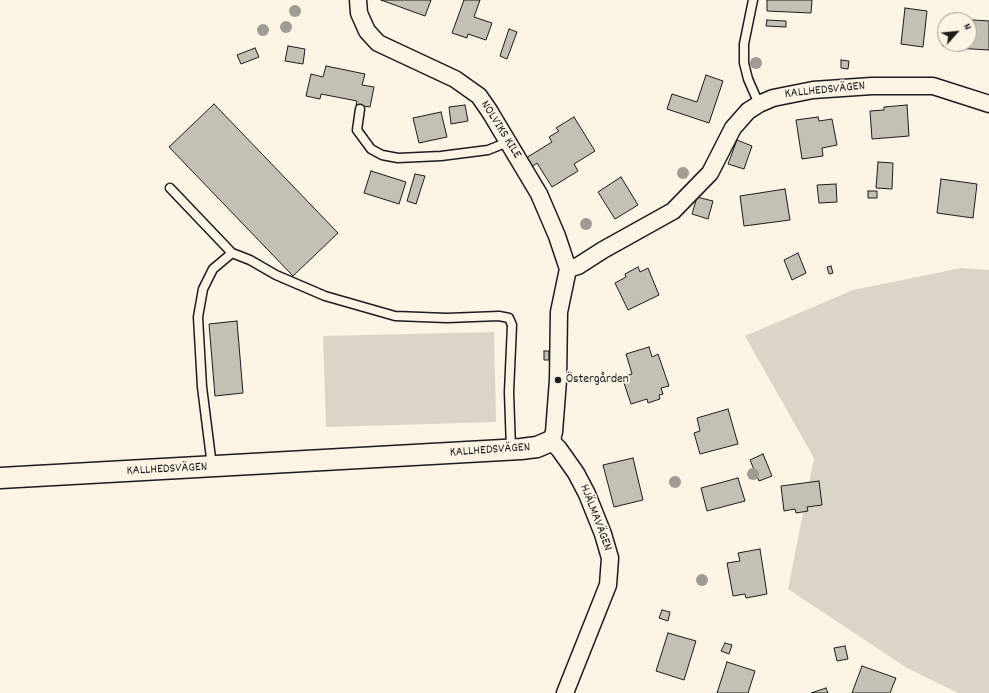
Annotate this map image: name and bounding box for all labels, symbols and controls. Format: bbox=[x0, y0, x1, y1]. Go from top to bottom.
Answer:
north arrow bbox=[937, 12, 977, 52]
text: N bbox=[958, 21, 975, 33]
street label: KALLHEDSVÄGEN bbox=[784, 79, 866, 103]
street label: NOLVIKS KILE bbox=[476, 98, 524, 162]
place label: Östergården bbox=[566, 372, 629, 388]
marker: Östergården bbox=[553, 375, 563, 385]
street label: KALLHEDSVÄGEN bbox=[449, 440, 531, 462]
street label: KALLHEDSVÄGEN bbox=[126, 460, 208, 480]
street label: HJÄLMAVÄGEN bbox=[575, 483, 615, 553]

